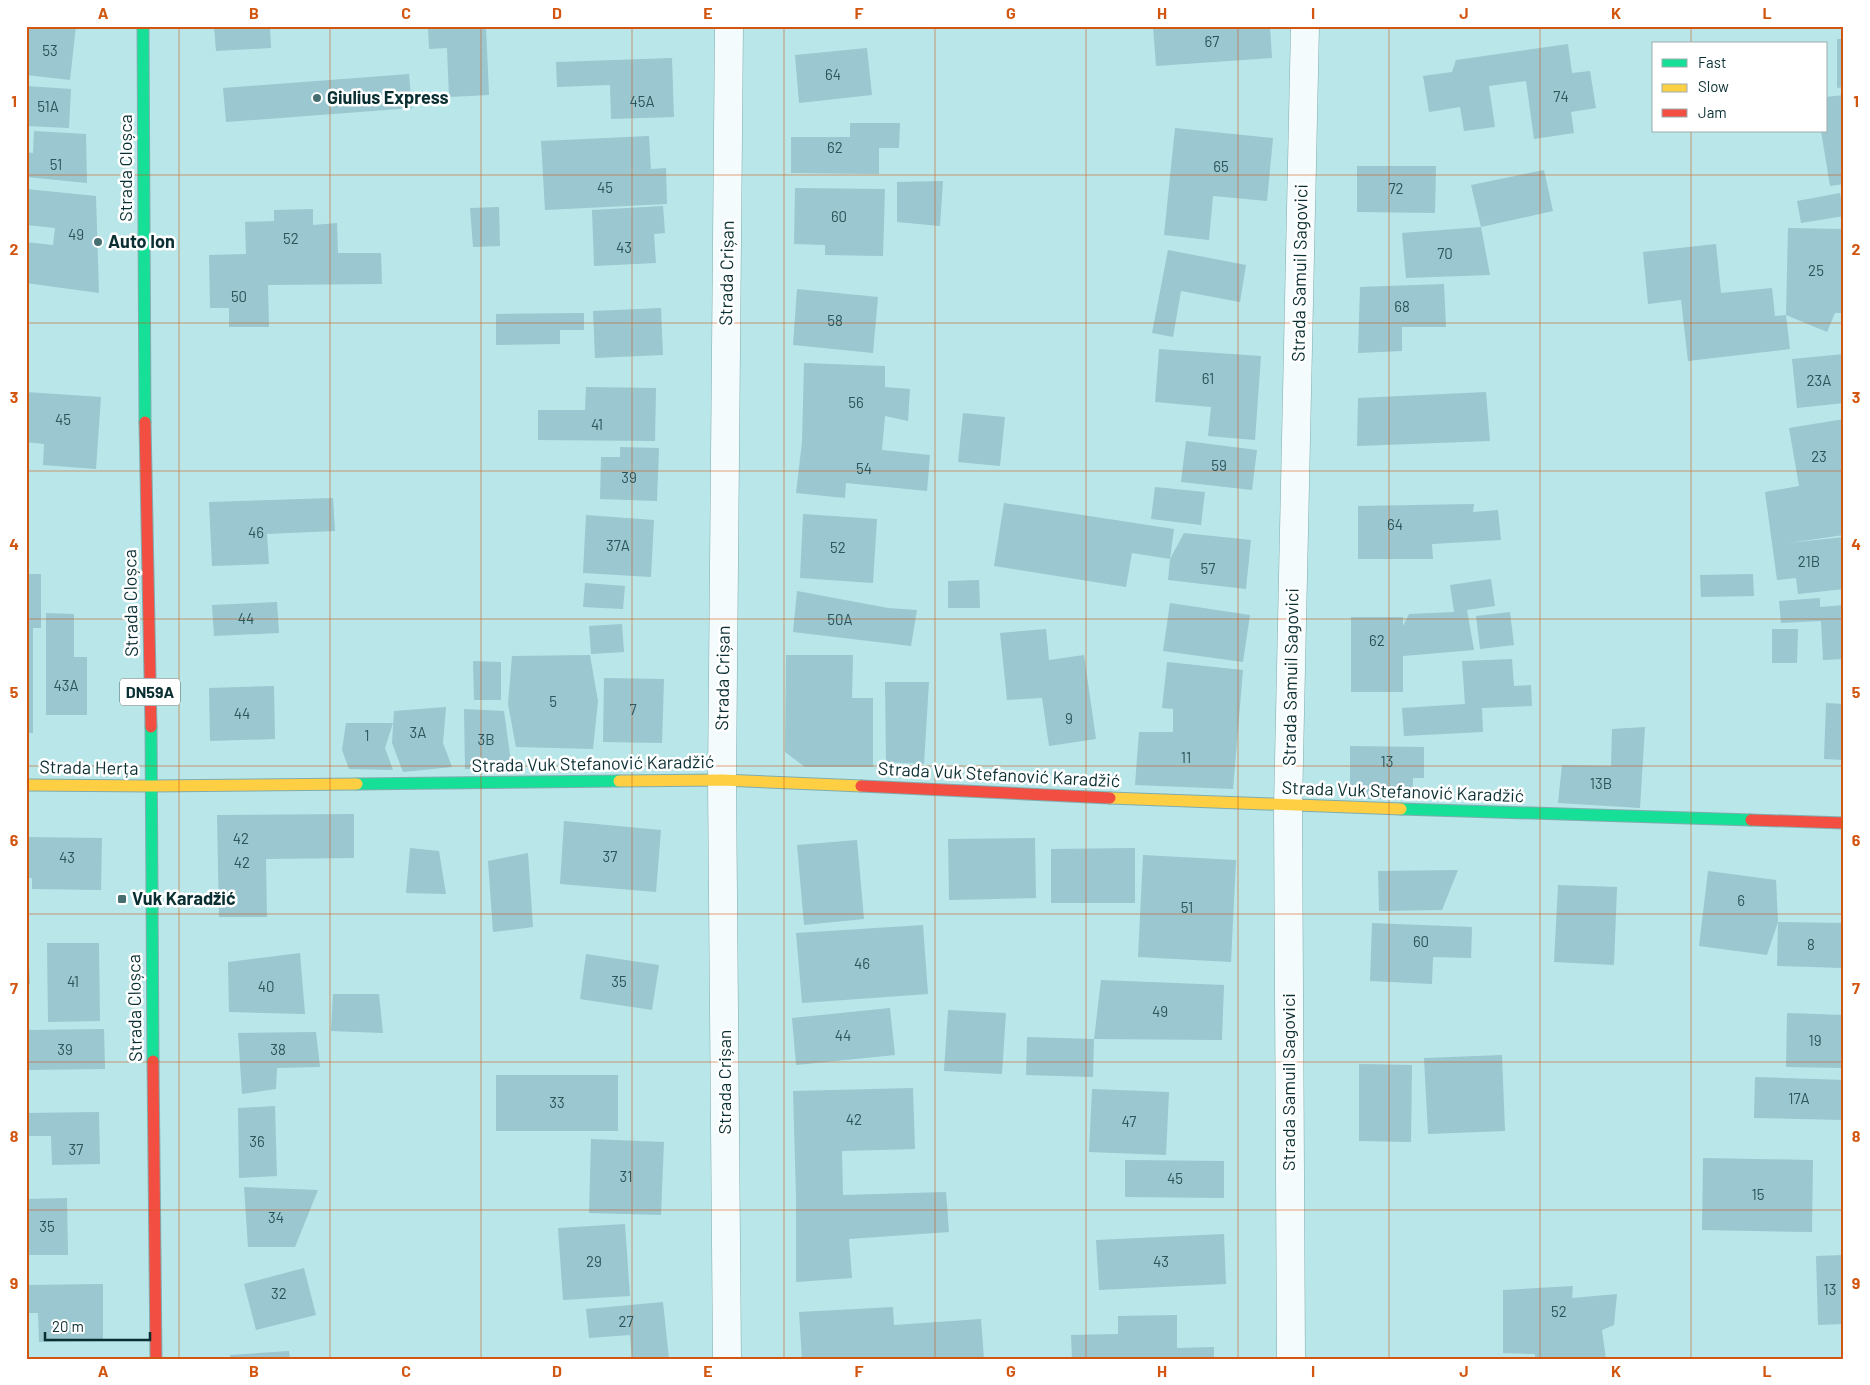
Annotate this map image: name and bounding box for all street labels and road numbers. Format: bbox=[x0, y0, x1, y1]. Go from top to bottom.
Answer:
street label: Strada Cloșca bbox=[114, 114, 136, 222]
street label: Strada Samuil Sagovici bbox=[1286, 184, 1312, 362]
street label: Strada Crișan bbox=[714, 220, 738, 326]
street label: Strada Cloșca bbox=[118, 549, 142, 657]
street label: Strada Samuil Sagovici bbox=[1277, 588, 1303, 766]
street label: Strada Crișan bbox=[710, 625, 734, 731]
road number: DN59A bbox=[120, 679, 180, 706]
street label: Strada Vuk Stefanović Karadžić bbox=[472, 750, 714, 776]
street label: Strada Herța bbox=[39, 755, 139, 779]
street label: Strada Vuk Stefanović Karadžić bbox=[877, 757, 1121, 791]
street label: Strada Vuk Stefanović Karadžić bbox=[1281, 776, 1525, 806]
street label: Strada Cloșca bbox=[122, 954, 146, 1062]
street label: Strada Samuil Sagovici bbox=[1277, 993, 1299, 1171]
street label: Strada Crișan bbox=[713, 1029, 735, 1135]

